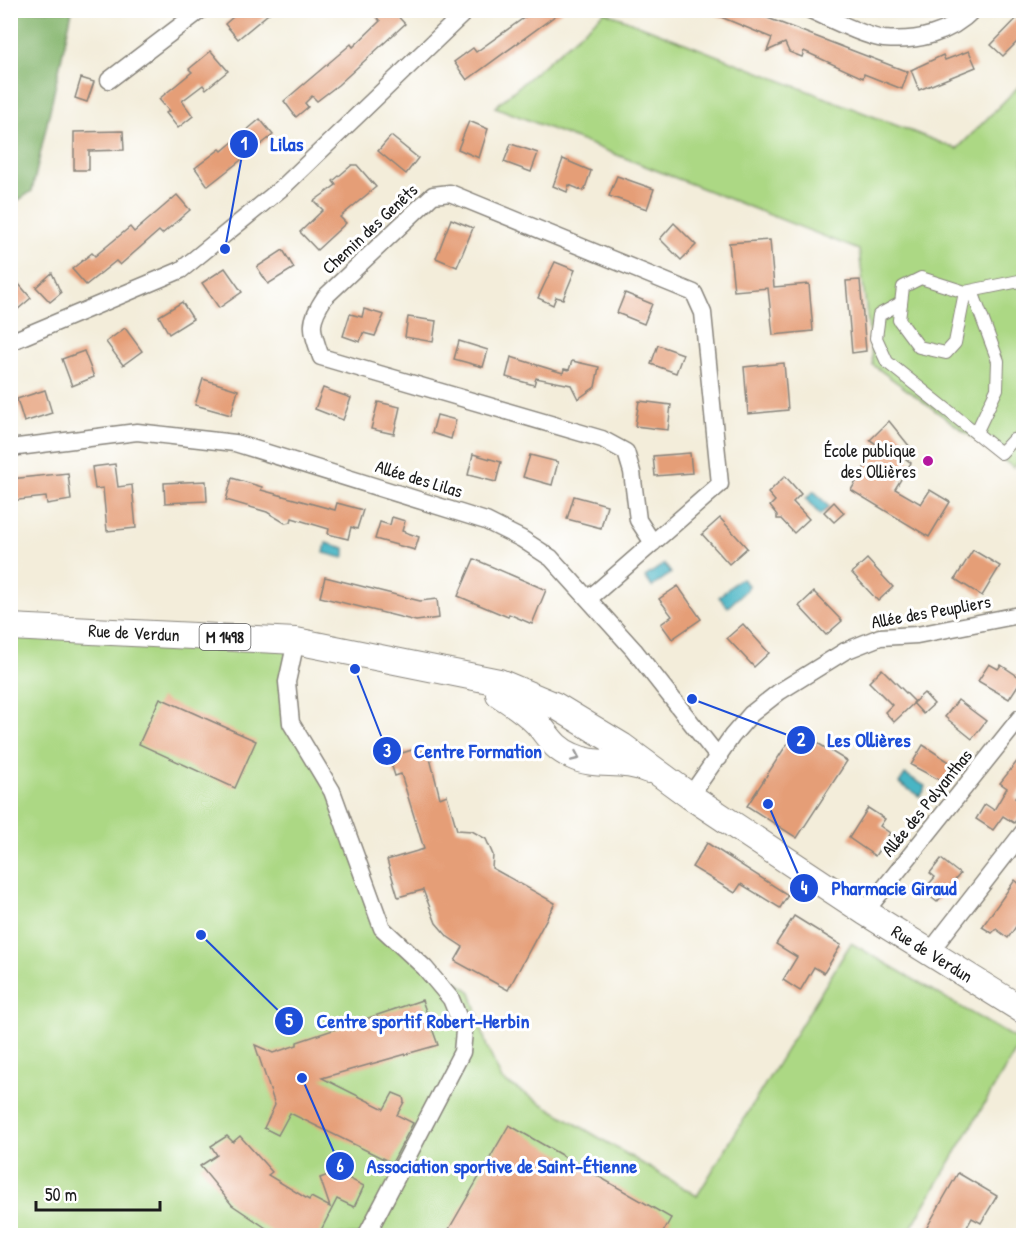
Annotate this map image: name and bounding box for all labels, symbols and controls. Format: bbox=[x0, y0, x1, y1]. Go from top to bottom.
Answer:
callout: Lilas bbox=[229, 125, 316, 163]
text: Lilas bbox=[271, 130, 304, 157]
text: 1 bbox=[241, 131, 248, 156]
street label: Chemin des Genêts bbox=[316, 178, 423, 280]
place label: École publique des Ollières bbox=[824, 438, 916, 484]
street label: Allée des Lilas bbox=[373, 453, 466, 504]
marker: École publique des Ollières bbox=[921, 454, 935, 468]
street label: Allée des Peupliers bbox=[869, 589, 993, 634]
street label: Rue de Verdun bbox=[88, 618, 180, 647]
road number: M 1498 bbox=[200, 624, 250, 650]
callout: Les Ollières bbox=[786, 721, 923, 759]
text: Les Ollières bbox=[827, 726, 911, 753]
text: 2 bbox=[797, 727, 806, 752]
callout: Centre Formation bbox=[372, 732, 554, 770]
text: Centre Formation bbox=[414, 737, 542, 764]
text: 3 bbox=[383, 738, 391, 763]
street label: Allée des Polyanthas bbox=[876, 744, 978, 862]
one-way arrow bbox=[569, 750, 580, 762]
callout: Pharmacie Giraud bbox=[789, 869, 968, 907]
text: Pharmacie Giraud bbox=[831, 874, 957, 901]
text: 4 bbox=[801, 875, 808, 900]
street label: Rue de Verdun bbox=[887, 919, 978, 988]
callout: Centre sportif Robert-Herbin bbox=[274, 1002, 541, 1040]
text: Centre sportif Robert-Herbin bbox=[316, 1007, 530, 1035]
text: 5 bbox=[285, 1008, 293, 1033]
callout: Association sportive de Saint-Étienne bbox=[325, 1147, 650, 1185]
text: Association sportive de Saint-Étienne bbox=[367, 1152, 637, 1180]
text: 6 bbox=[336, 1153, 344, 1178]
scale bar bbox=[36, 1174, 160, 1212]
text: 50 m bbox=[45, 1182, 77, 1207]

